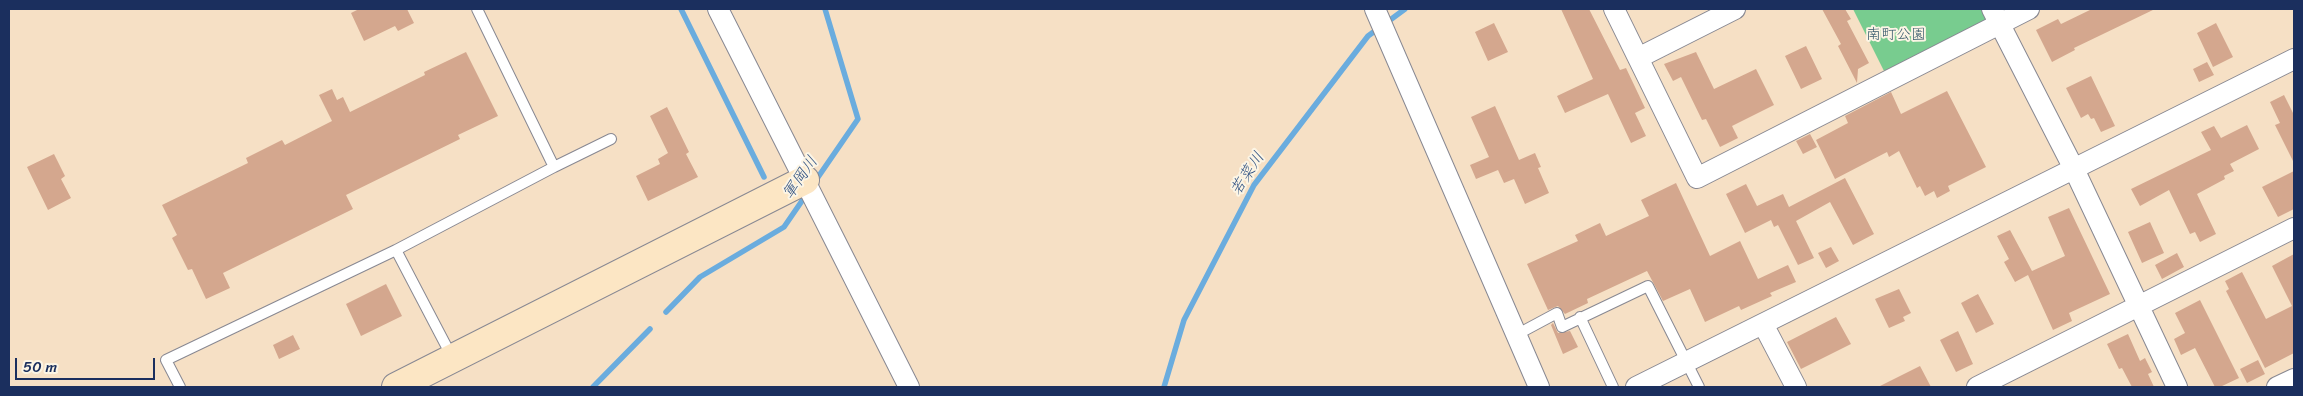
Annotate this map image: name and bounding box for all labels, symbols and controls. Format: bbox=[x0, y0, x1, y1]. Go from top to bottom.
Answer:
park label: 南町公園 bbox=[1866, 26, 1926, 44]
water label: 若菜川 bbox=[1227, 149, 1269, 199]
water label: 軍岡川 bbox=[779, 153, 823, 203]
scale bar bbox=[18, 348, 158, 380]
text: 50 m bbox=[23, 354, 57, 380]

